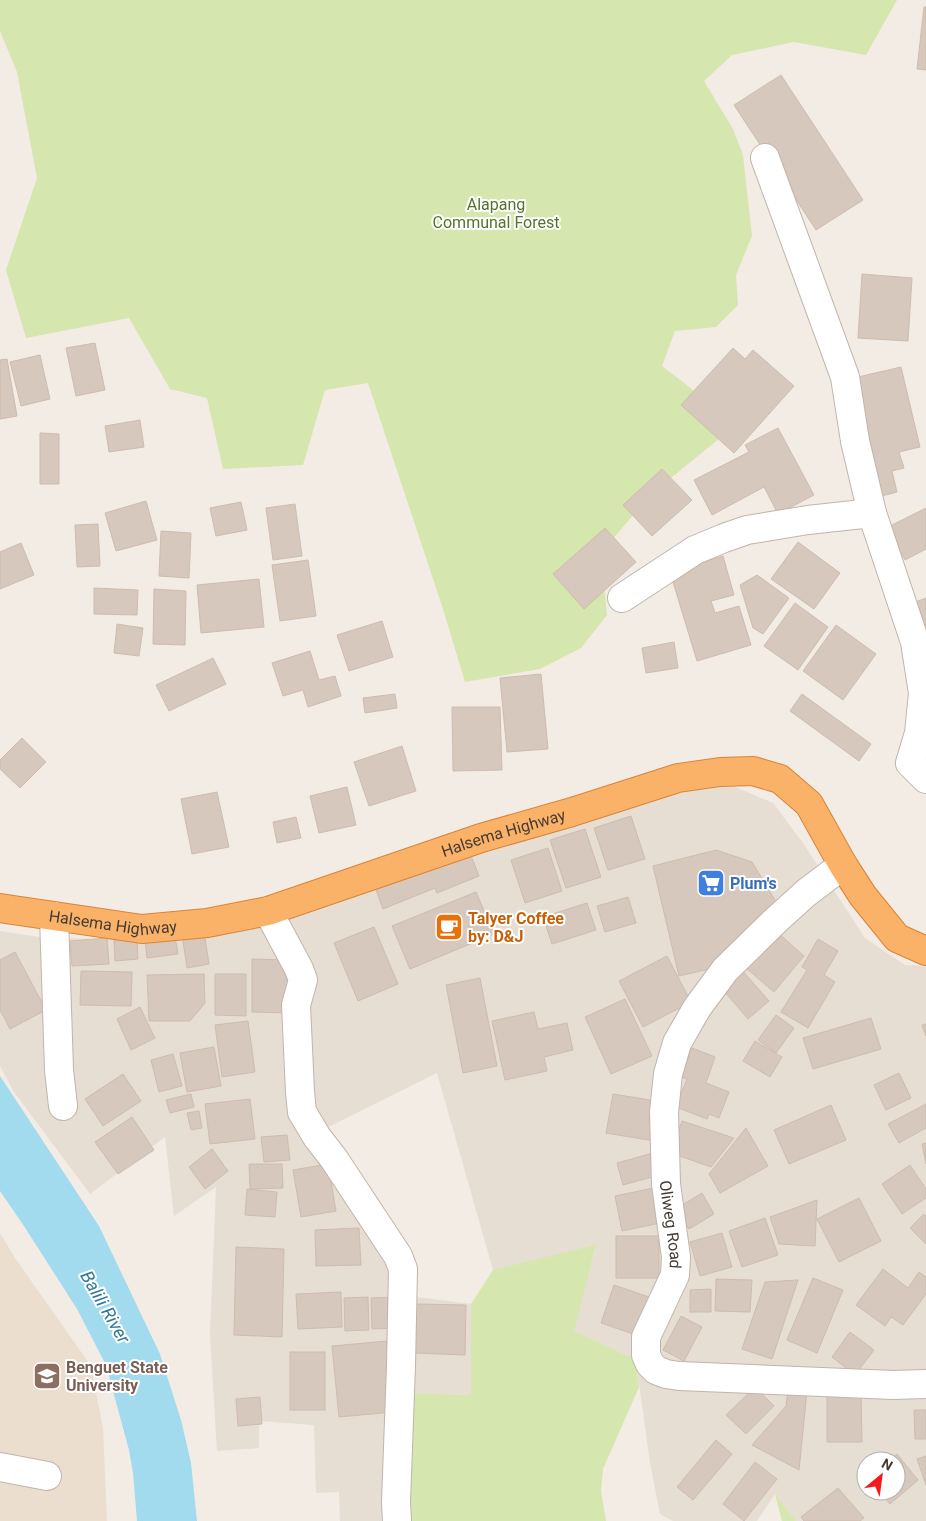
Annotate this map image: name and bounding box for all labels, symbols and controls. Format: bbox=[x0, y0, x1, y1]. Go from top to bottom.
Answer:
park label: Alapang Communal Forest bbox=[433, 195, 559, 232]
street label: Halsema Highway bbox=[439, 805, 568, 861]
supermarket icon: Plum's bbox=[696, 868, 726, 898]
place label: Plum's bbox=[730, 874, 777, 893]
street label: Halsema Highway bbox=[48, 906, 178, 939]
place label: Talyer Coffee by: D&J bbox=[468, 909, 564, 946]
cafe icon: Talyer Coffee by: D&J bbox=[434, 912, 464, 942]
street label: Oliweg Road bbox=[656, 1179, 685, 1269]
water label: Balili River bbox=[76, 1267, 135, 1348]
place label: Benguet State University bbox=[66, 1358, 168, 1395]
school or university icon: Benguet State University bbox=[32, 1361, 62, 1391]
north arrow bbox=[856, 1451, 906, 1501]
text: N bbox=[879, 1455, 896, 1474]

